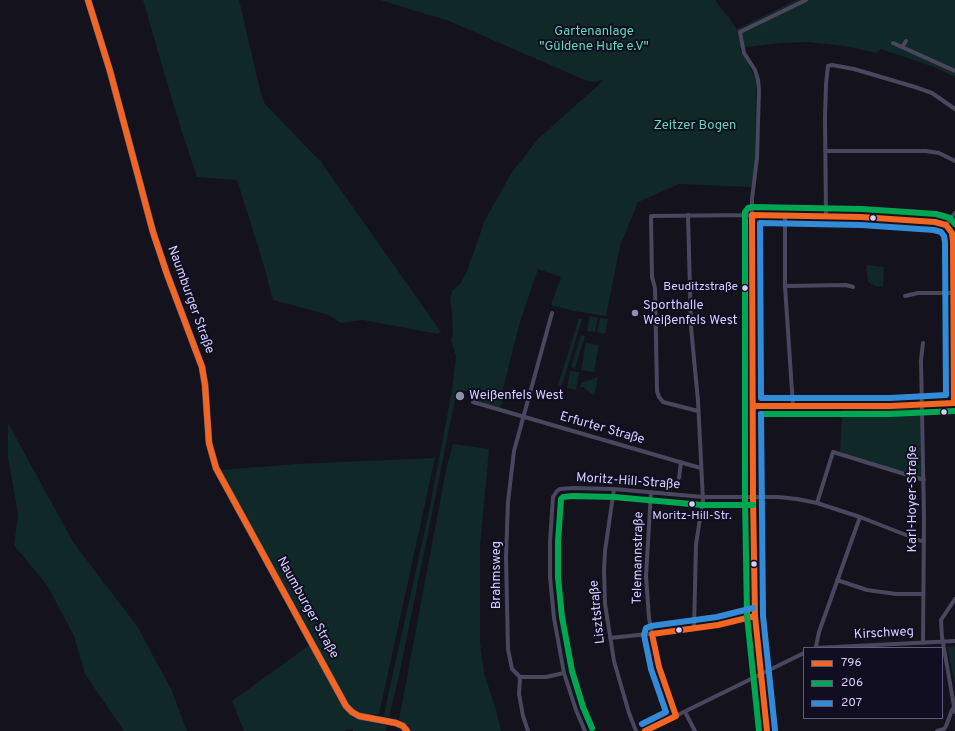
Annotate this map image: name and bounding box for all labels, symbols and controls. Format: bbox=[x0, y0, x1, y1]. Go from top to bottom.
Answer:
park label: Gartenanlage "Güldene Hufe e.V" bbox=[539, 24, 649, 55]
park label: Zeitzer Bogen bbox=[654, 118, 736, 134]
unlabelled marker bbox=[868, 213, 878, 223]
street label: Naumburger Straße bbox=[163, 244, 217, 356]
place label: Beuditzstraße bbox=[663, 281, 738, 295]
marker: Beuditzstraße bbox=[740, 283, 750, 293]
place label: Sporthalle Weißenfels West bbox=[643, 298, 738, 329]
marker: Sporthalle Weißenfels West bbox=[630, 308, 640, 318]
place label: Weißenfels West bbox=[469, 388, 564, 404]
marker: Weißenfels West bbox=[454, 390, 466, 402]
unlabelled marker bbox=[939, 407, 949, 417]
street label: Erfurter Straße bbox=[558, 409, 646, 449]
street label: Karl-Hoyer-Straße bbox=[905, 446, 921, 552]
street label: Moritz-Hill-Straße bbox=[575, 471, 681, 493]
marker: Moritz-Hill-Str. bbox=[687, 499, 697, 509]
place label: Moritz-Hill-Str. bbox=[652, 510, 732, 524]
street label: Telemannstraße bbox=[630, 511, 648, 605]
street label: Brahmsweg bbox=[489, 541, 505, 609]
street label: Naumburger Straße bbox=[273, 554, 341, 662]
unlabelled marker bbox=[749, 559, 759, 569]
street label: Lisztstraße bbox=[587, 579, 609, 645]
unlabelled marker bbox=[674, 625, 684, 635]
street label: Kirschweg bbox=[854, 625, 914, 643]
legend bbox=[803, 647, 943, 719]
text: 796 bbox=[841, 655, 862, 671]
text: 206 bbox=[841, 675, 863, 691]
text: 207 bbox=[841, 695, 862, 711]

